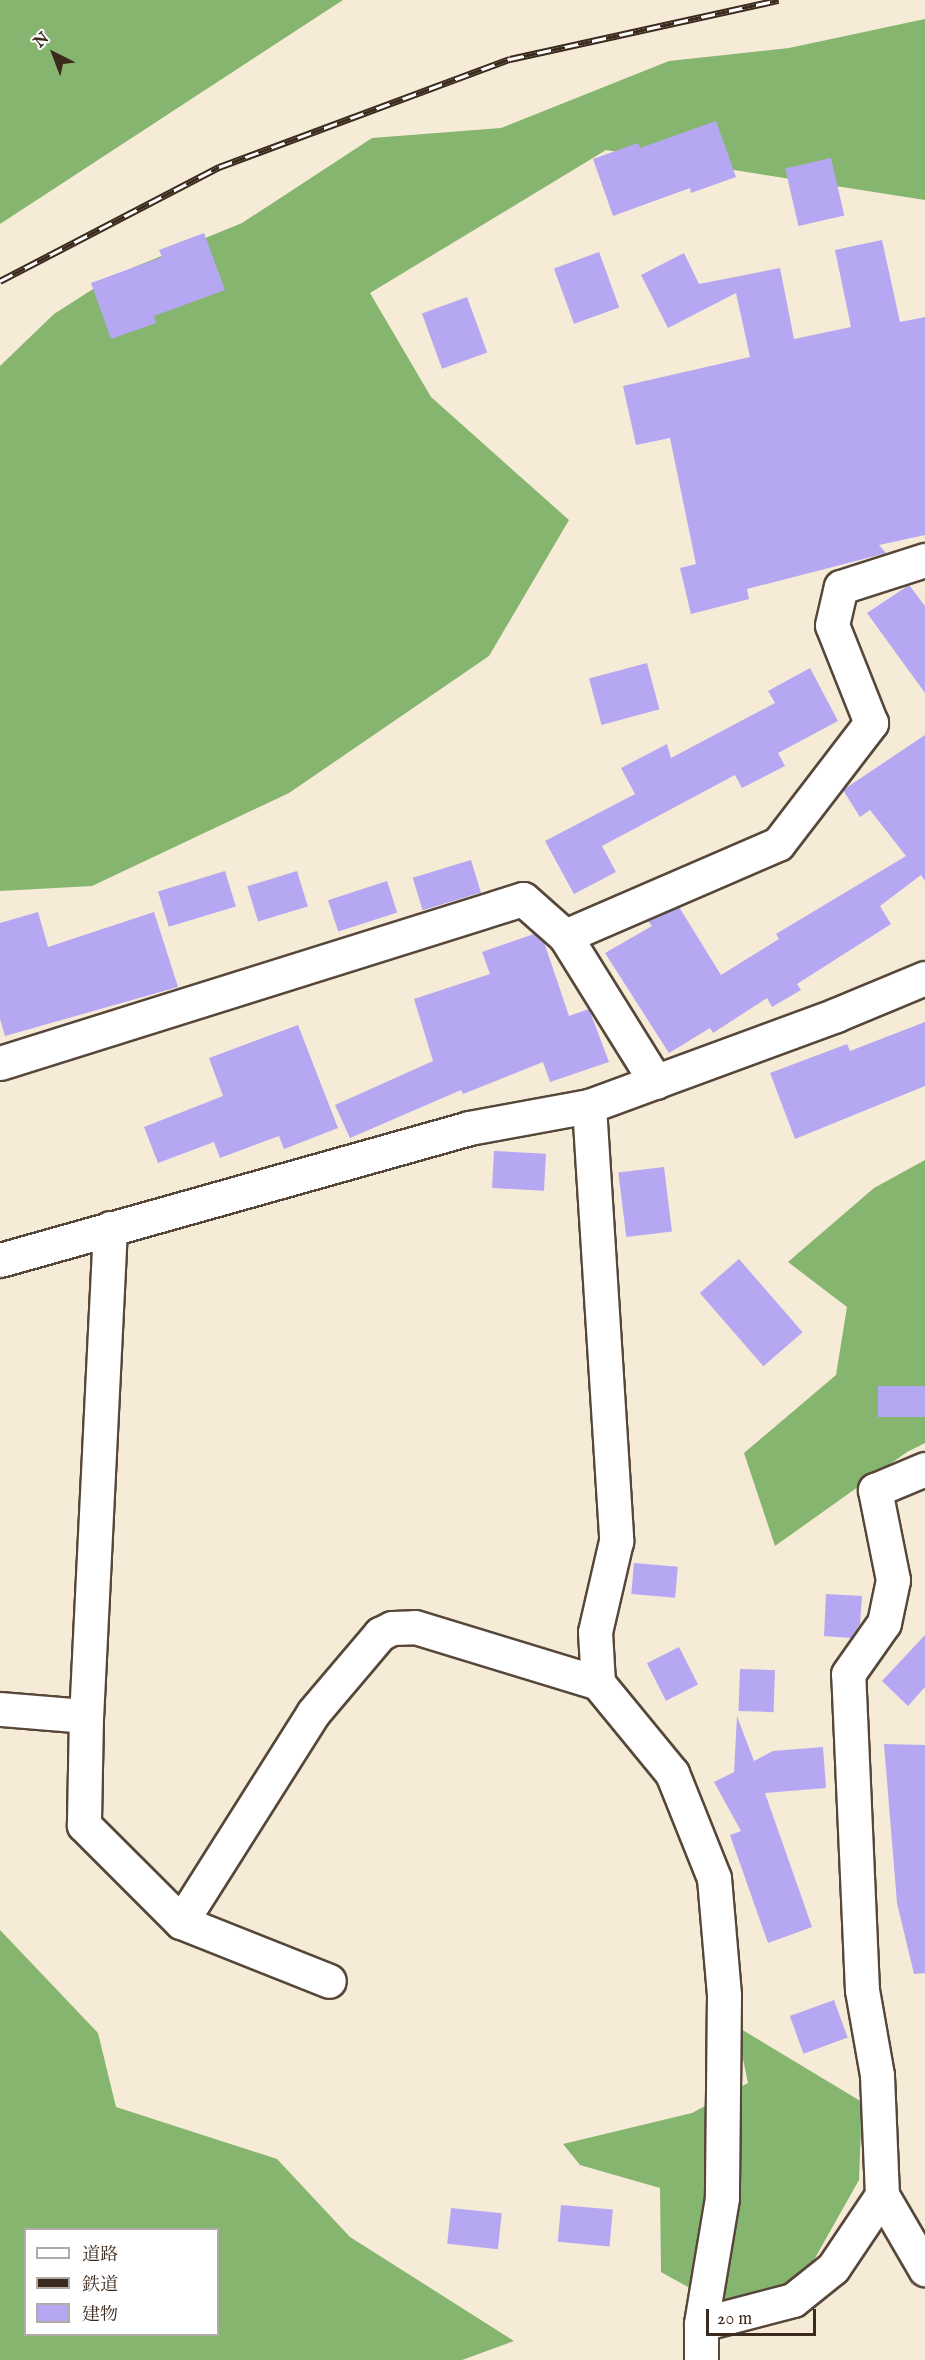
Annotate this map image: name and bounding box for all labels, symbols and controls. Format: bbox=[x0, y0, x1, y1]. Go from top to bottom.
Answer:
north arrow bbox=[24, 24, 84, 84]
text: N bbox=[30, 29, 54, 53]
legend bbox=[24, 2228, 219, 2336]
text: 道路 bbox=[82, 2244, 118, 2267]
text: 鉄道 bbox=[82, 2274, 118, 2297]
scale bar bbox=[709, 2297, 818, 2335]
text: 建物 bbox=[82, 2304, 118, 2327]
text: 20 m bbox=[717, 2308, 752, 2331]

